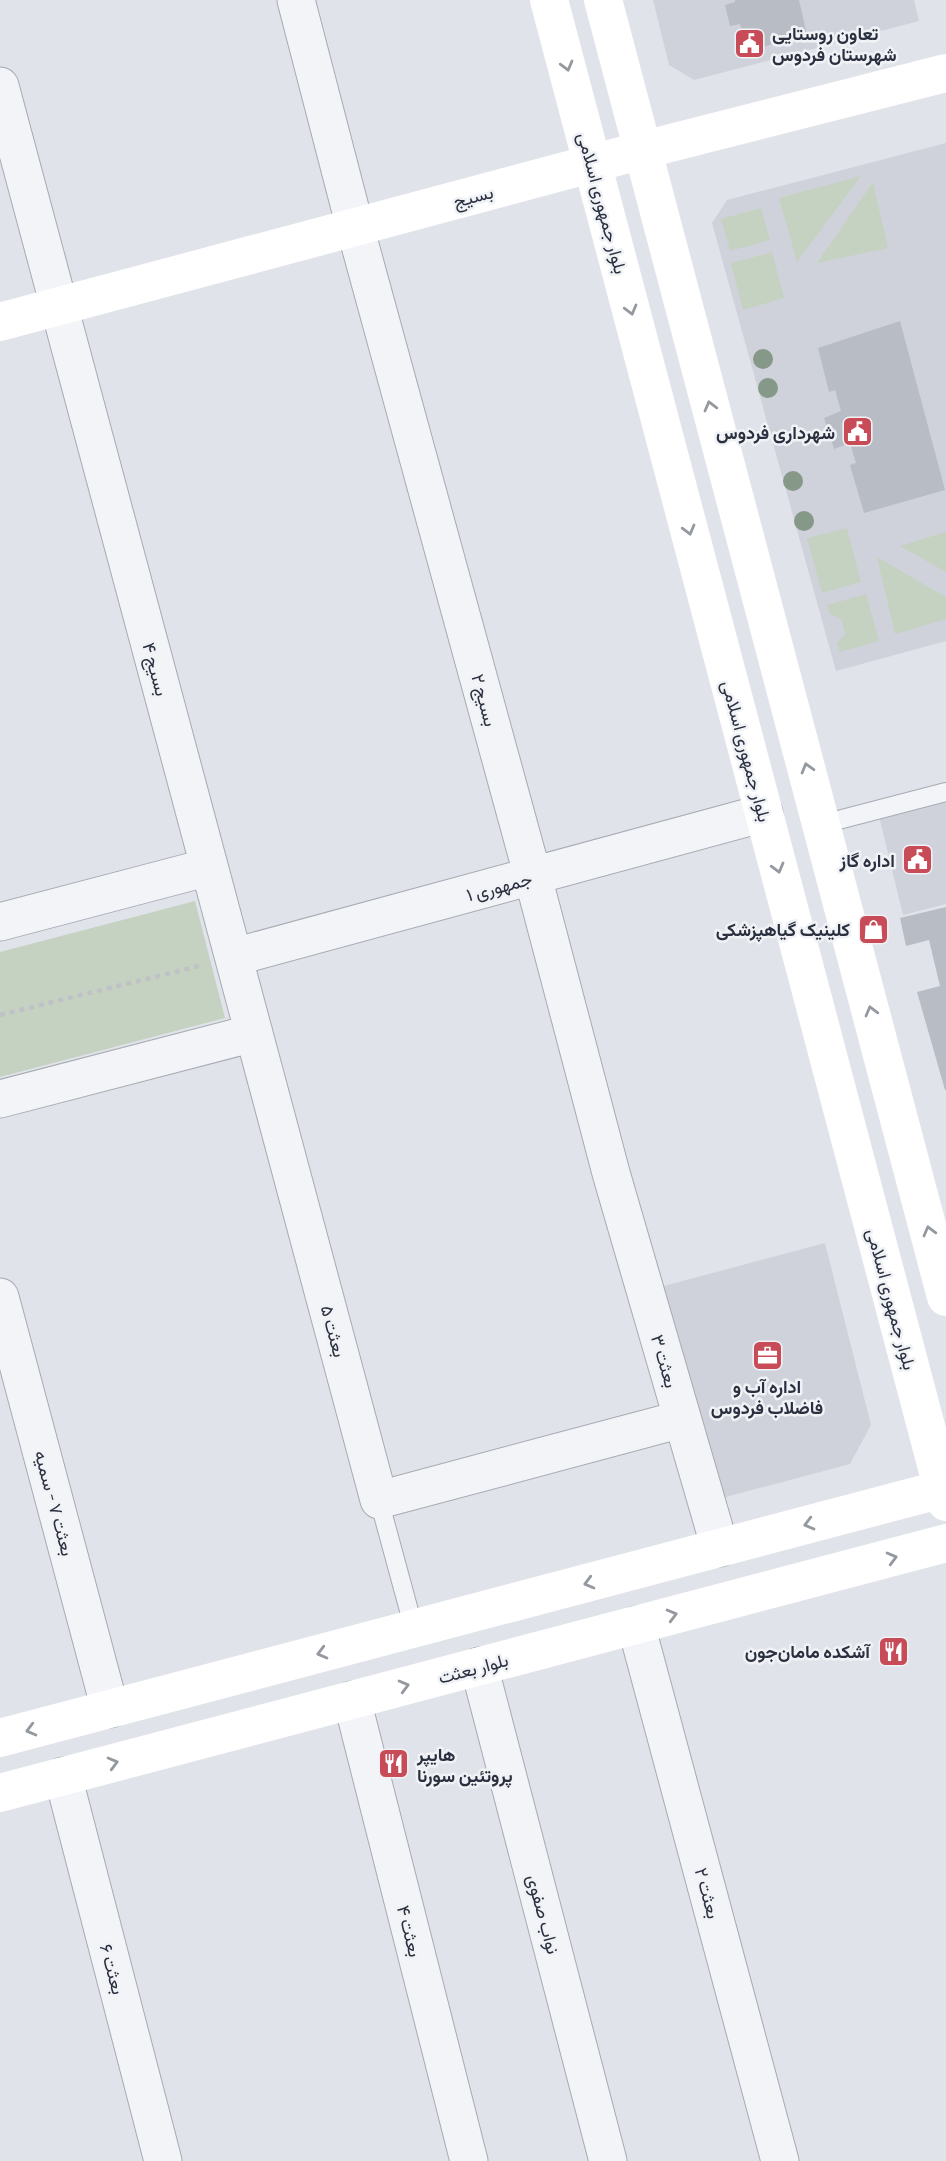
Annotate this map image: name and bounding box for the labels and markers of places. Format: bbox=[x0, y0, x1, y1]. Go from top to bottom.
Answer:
place label: تعاون روستایی شهرستان فردوس bbox=[772, 21, 897, 66]
public building icon: تعاون روستایی شهرستان فردوس bbox=[732, 26, 766, 60]
public building icon: شهرداری فردوس bbox=[841, 415, 875, 449]
place label: شهرداری فردوس bbox=[716, 420, 835, 444]
public building icon: اداره گاز bbox=[901, 843, 935, 877]
place label: اداره گاز bbox=[839, 848, 895, 872]
shop icon: کلینیک گیاهپزشکی bbox=[856, 912, 890, 946]
place label: کلینیک گیاهپزشکی bbox=[716, 917, 850, 942]
office icon: اداره آب و فاضلاب فردوس bbox=[750, 1339, 784, 1373]
place label: اداره آب و فاضلاب فردوس bbox=[711, 1374, 823, 1419]
restaurant icon: آشکده مامان‌جون bbox=[876, 1634, 910, 1668]
place label: آشکده مامان‌جون bbox=[745, 1639, 871, 1663]
place label: هایپر پروتئین سورنا bbox=[416, 1742, 513, 1788]
restaurant icon: هایپر پروتئین سورنا bbox=[377, 1747, 411, 1781]

